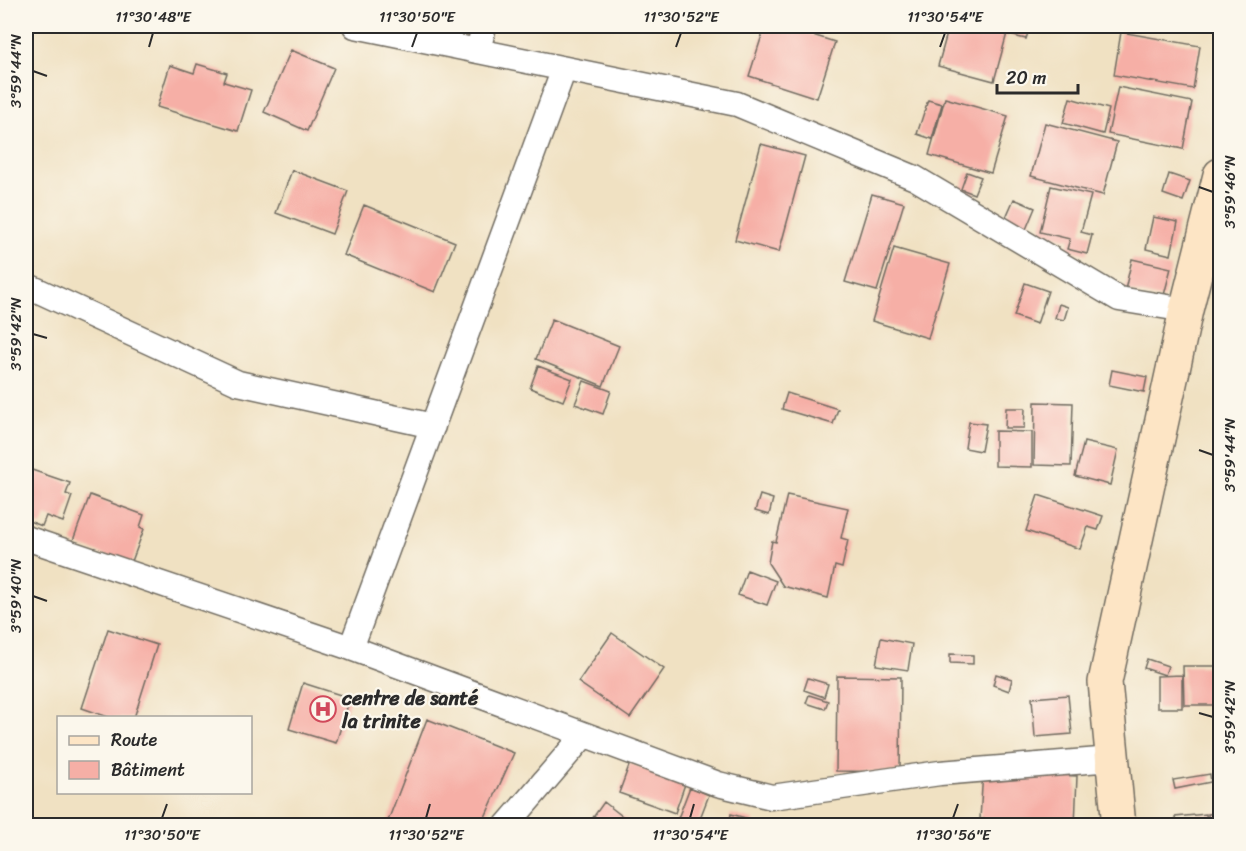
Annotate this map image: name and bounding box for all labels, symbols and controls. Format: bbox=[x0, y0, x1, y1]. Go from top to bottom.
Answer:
text: 11°30'48"E bbox=[115, 4, 192, 30]
text: 11°30'50"E bbox=[379, 4, 457, 30]
text: 11°30'52"E bbox=[644, 4, 720, 30]
text: 11°30'54"E bbox=[907, 4, 985, 30]
text: 3°59'44"N bbox=[3, 33, 29, 108]
scale bar bbox=[997, 57, 1078, 95]
text: 20 m bbox=[1006, 62, 1046, 94]
text: 3°59'46"N bbox=[1217, 155, 1243, 229]
text: 3°59'42"N bbox=[3, 297, 29, 371]
text: 3°59'44"N bbox=[1217, 417, 1243, 492]
text: 3°59'40"N bbox=[3, 558, 29, 633]
text: 3°59'42"N bbox=[1217, 680, 1243, 754]
place label: centre de santé la trinite bbox=[341, 681, 479, 739]
hospital icon: centre de santé la trinite bbox=[308, 694, 338, 724]
legend bbox=[57, 716, 252, 794]
text: Route bbox=[111, 724, 158, 756]
text: Bâtiment bbox=[111, 754, 185, 786]
text: 11°30'50"E bbox=[124, 822, 202, 848]
text: 11°30'52"E bbox=[389, 822, 465, 848]
text: 11°30'54"E bbox=[652, 822, 730, 848]
text: 11°30'56"E bbox=[916, 822, 992, 848]

